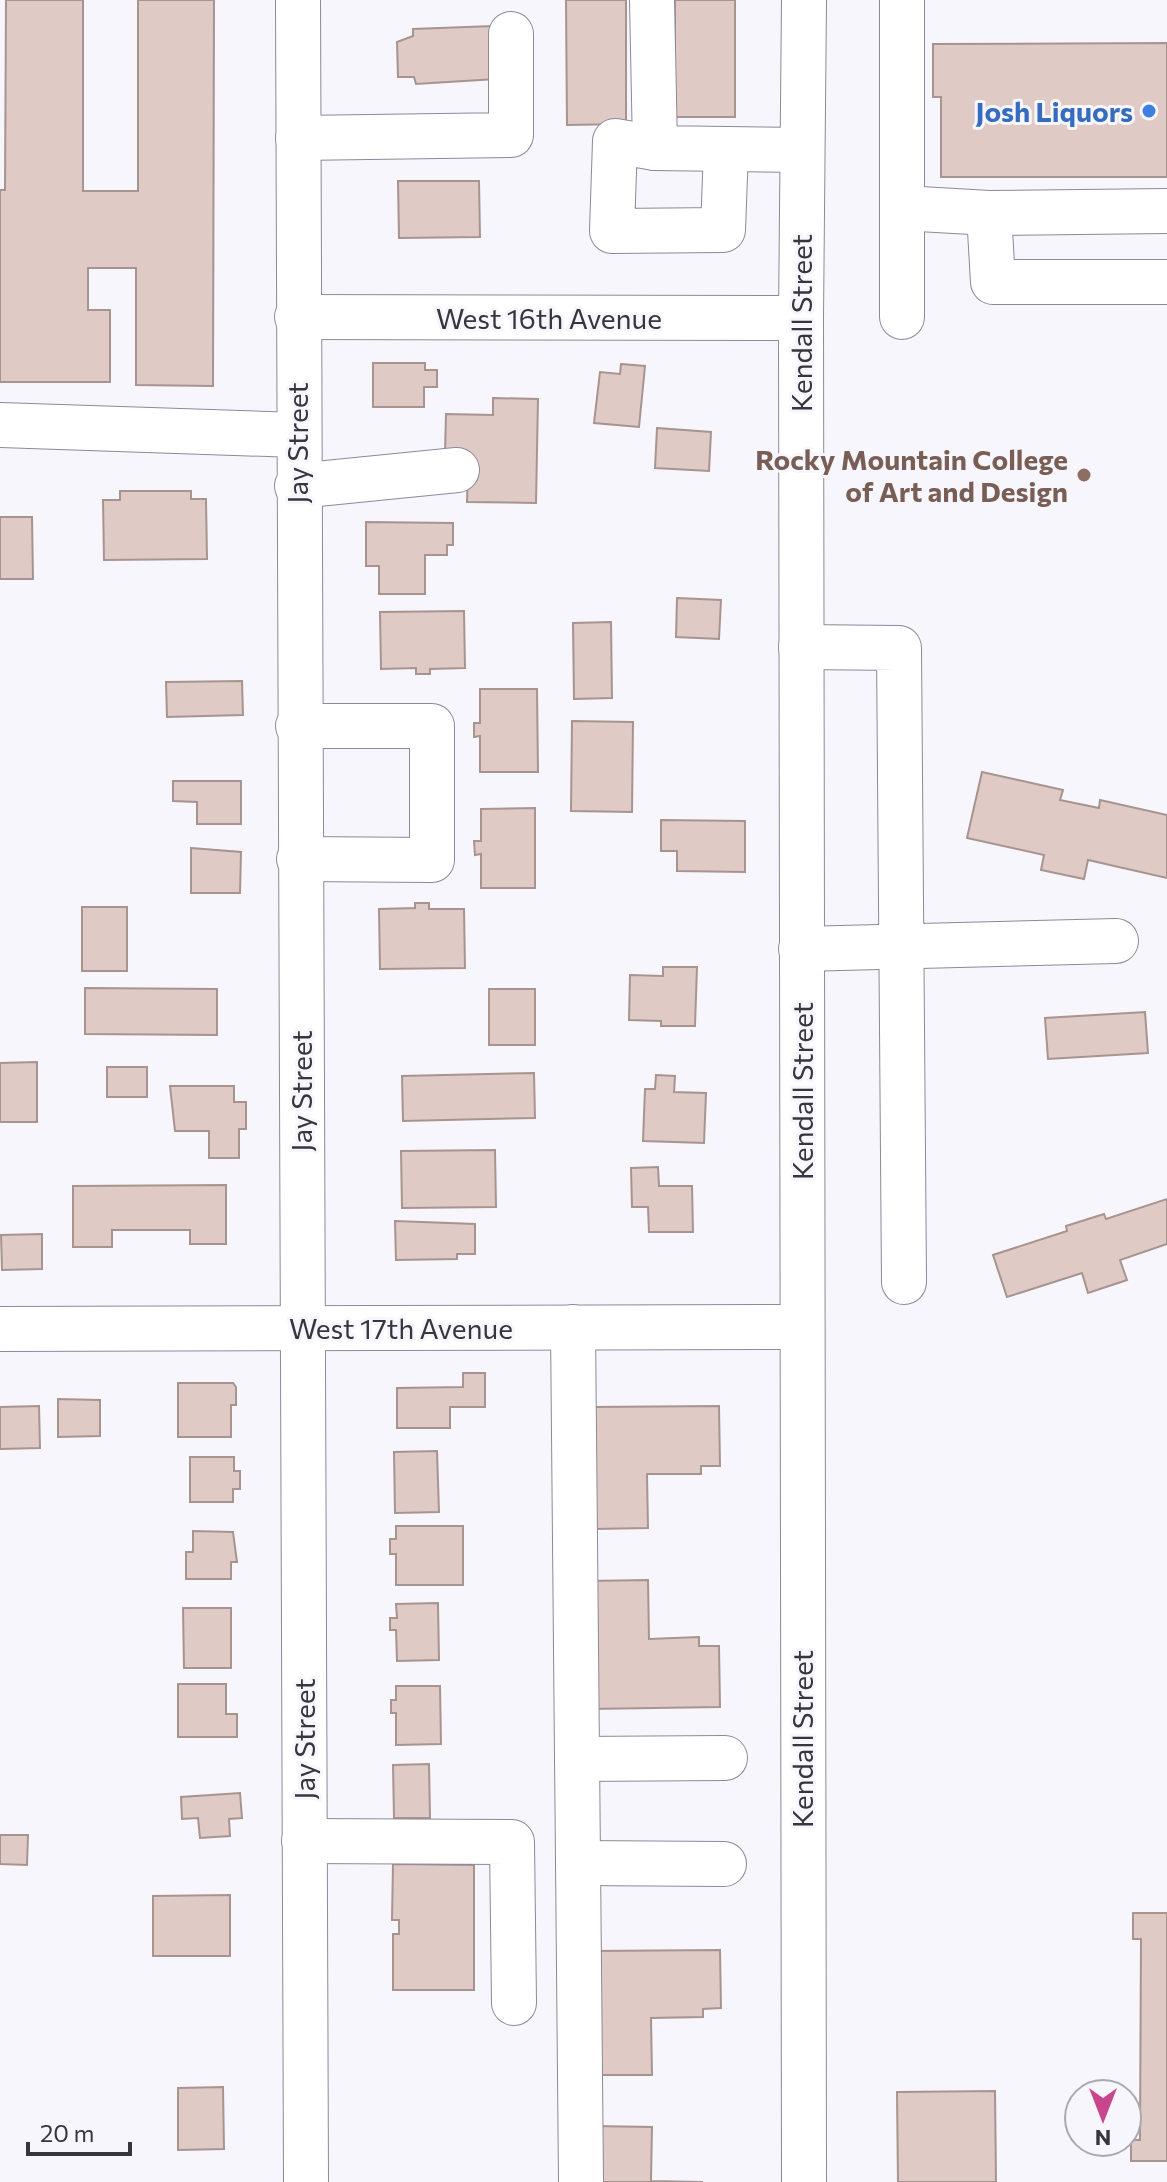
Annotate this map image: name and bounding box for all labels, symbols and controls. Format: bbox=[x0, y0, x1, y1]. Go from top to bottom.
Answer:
place label: Josh Liquors bbox=[976, 94, 1133, 128]
marker: Josh Liquors bbox=[1140, 102, 1158, 120]
street label: Kendall Street bbox=[784, 234, 818, 412]
street label: West 16th Avenue bbox=[436, 301, 662, 335]
street label: Jay Street bbox=[280, 382, 314, 504]
place label: Rocky Mountain College of Art and Design bbox=[755, 442, 1068, 508]
marker: Rocky Mountain College of Art and Design bbox=[1075, 466, 1093, 484]
street label: Kendall Street bbox=[785, 1002, 819, 1180]
street label: Jay Street bbox=[284, 1030, 318, 1152]
street label: West 17th Avenue bbox=[289, 1311, 513, 1345]
street label: Kendall Street bbox=[785, 1650, 819, 1828]
street label: Jay Street bbox=[287, 1678, 321, 1800]
north arrow bbox=[1063, 2078, 1143, 2158]
scale bar bbox=[28, 2106, 130, 2156]
text: 20 m bbox=[40, 2118, 94, 2147]
text: N bbox=[1095, 2125, 1111, 2152]

